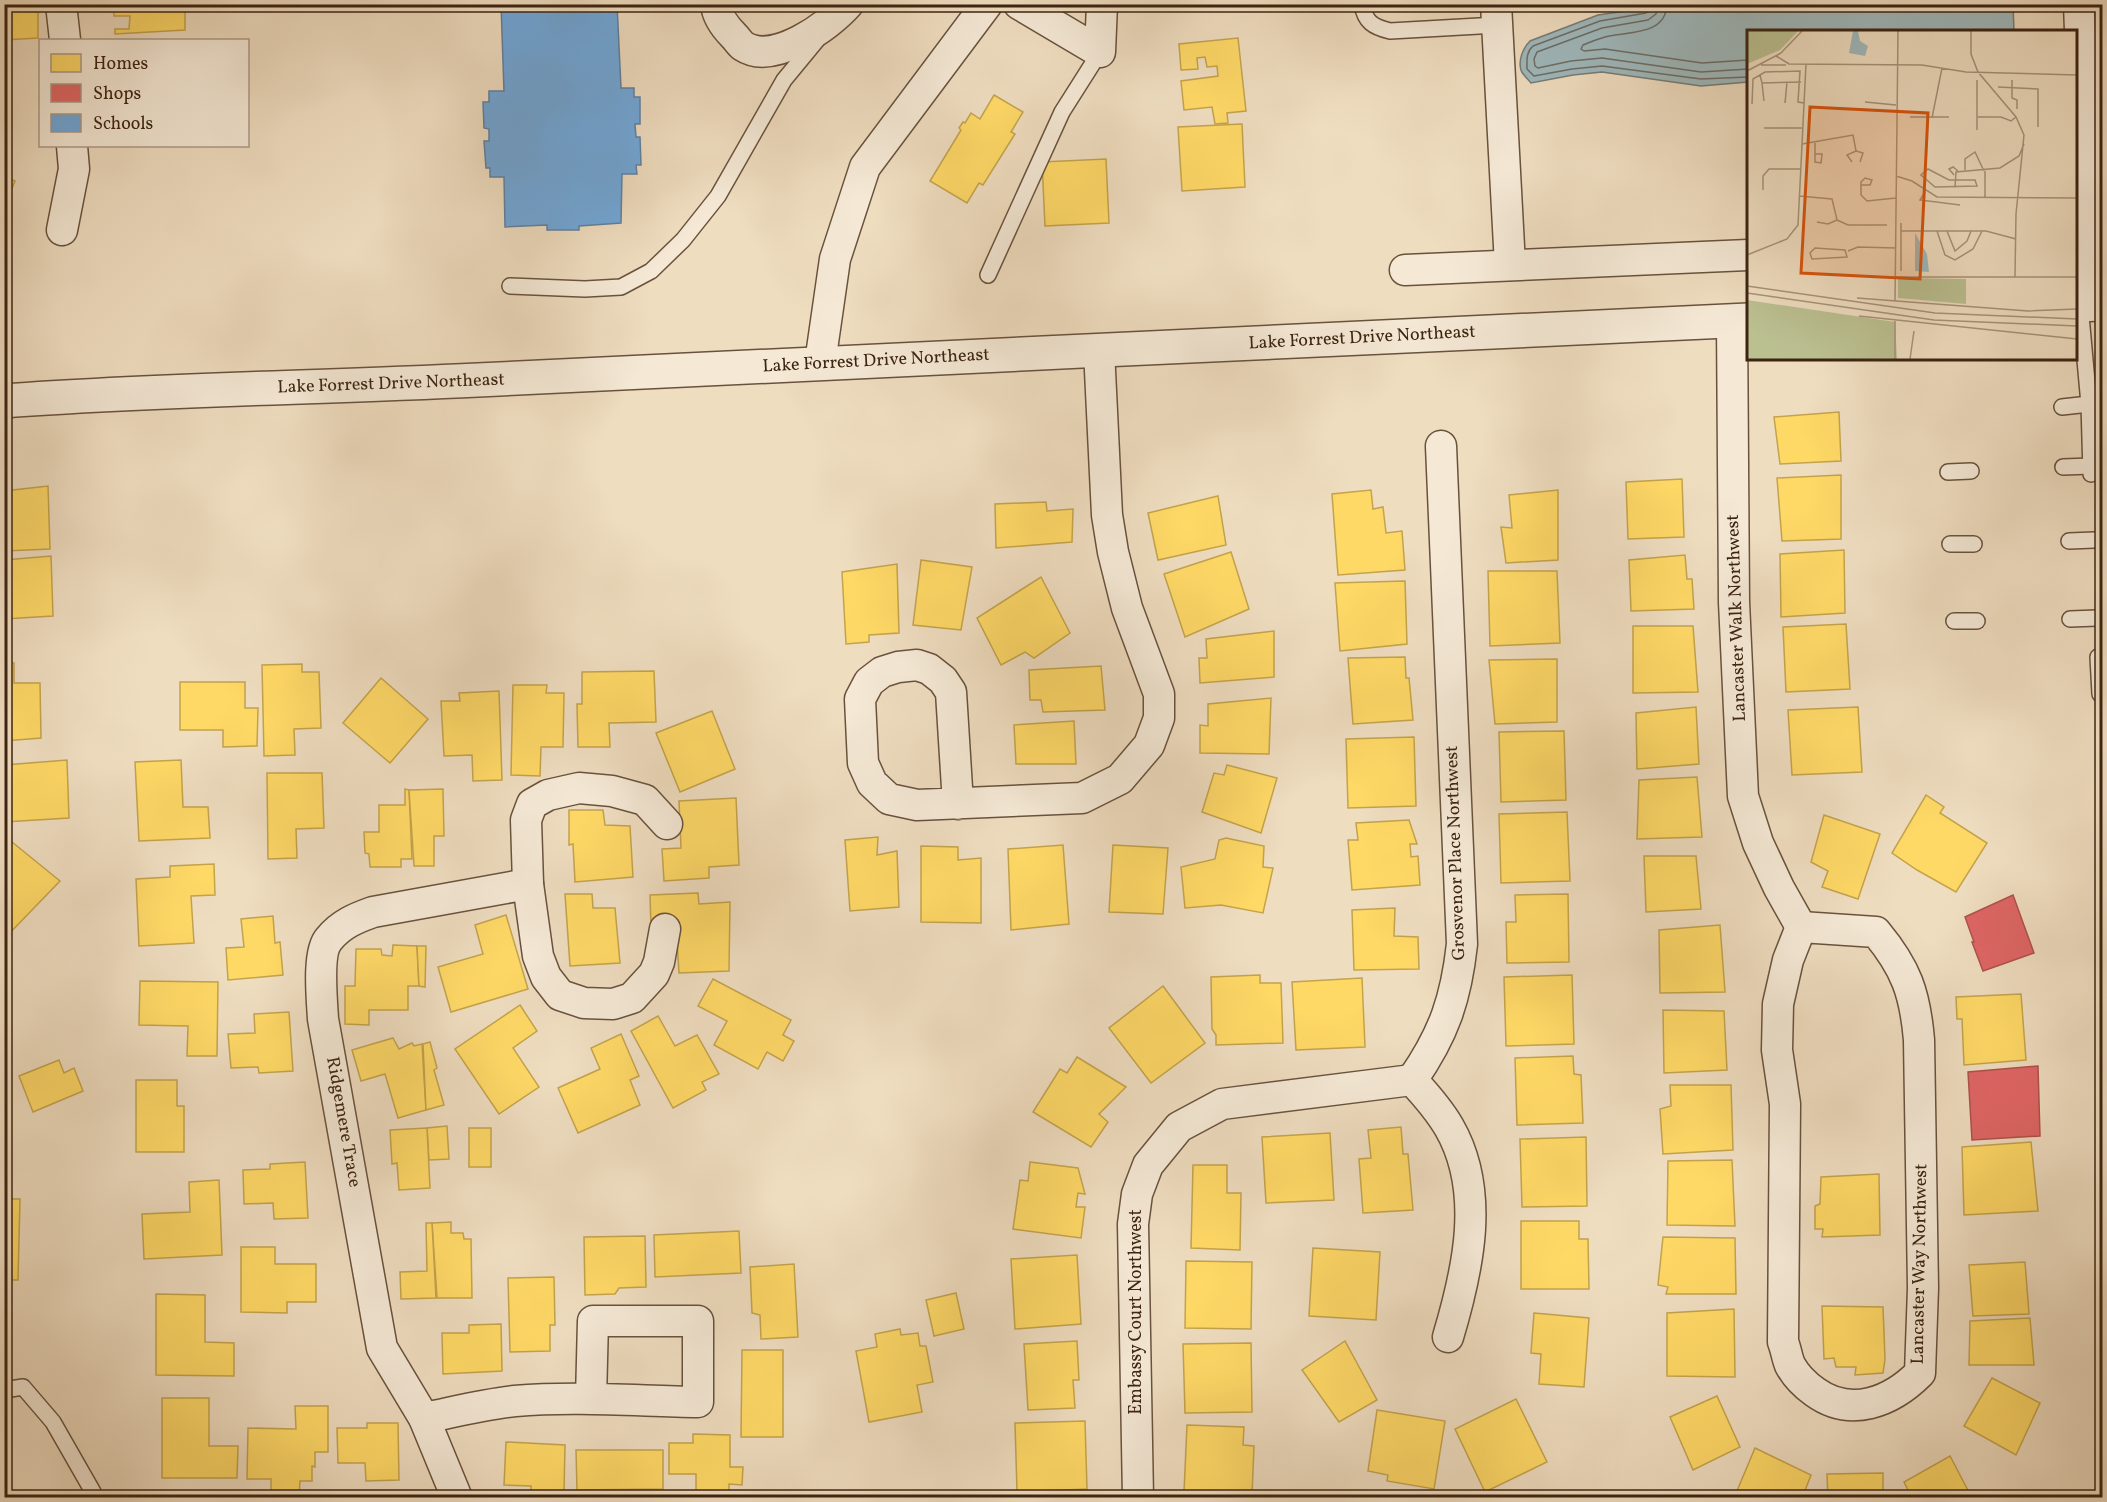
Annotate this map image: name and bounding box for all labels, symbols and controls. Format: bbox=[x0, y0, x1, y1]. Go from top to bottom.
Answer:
inset map bbox=[1747, 30, 2077, 360]
legend bbox=[39, 39, 249, 147]
text: Homes bbox=[93, 52, 148, 77]
text: Shops bbox=[93, 82, 141, 107]
text: Schools bbox=[93, 112, 153, 137]
street label: Lake Forrest Drive Northeast bbox=[1248, 320, 1476, 356]
street label: Lake Forrest Drive Northeast bbox=[762, 343, 990, 379]
street label: Lake Forrest Drive Northeast bbox=[277, 368, 505, 400]
street label: Lancaster Walk Northwest bbox=[1721, 514, 1753, 722]
street label: Grosvenor Place Northwest bbox=[1440, 745, 1472, 961]
street label: Ridgemere Trace bbox=[319, 1055, 367, 1189]
street label: Lancaster Way Northwest bbox=[1906, 1163, 1934, 1365]
street label: Embassy Court Northwest bbox=[1124, 1209, 1149, 1415]

